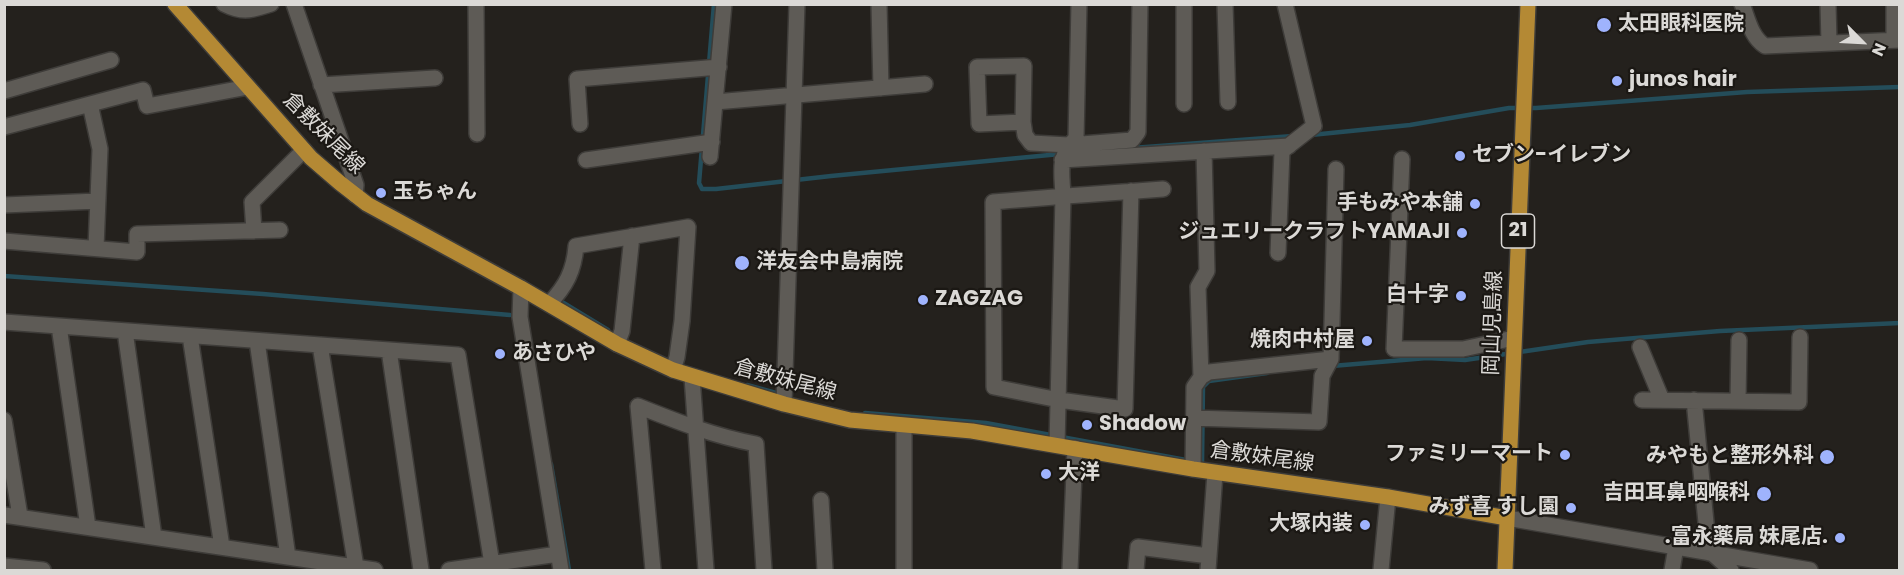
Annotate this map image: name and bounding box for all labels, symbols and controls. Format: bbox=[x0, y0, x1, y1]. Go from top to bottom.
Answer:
place label: 太田眼科医院 bbox=[1618, 12, 1744, 38]
north arrow bbox=[1832, 12, 1892, 72]
marker: 太田眼科医院 bbox=[1595, 16, 1613, 34]
text: N bbox=[1866, 39, 1892, 60]
place label: junos hair bbox=[1629, 68, 1737, 94]
marker: junos hair bbox=[1610, 74, 1624, 88]
street label: 倉敷妹尾線 bbox=[277, 88, 369, 180]
place label: セブン-イレブン bbox=[1472, 143, 1631, 169]
marker: セブン-イレブン bbox=[1453, 149, 1467, 163]
place label: 玉ちゃん bbox=[393, 180, 477, 206]
marker: 玉ちゃん bbox=[374, 186, 388, 200]
place label: 手もみや本舗 bbox=[1337, 191, 1463, 217]
marker: 手もみや本舗 bbox=[1468, 197, 1482, 211]
road number: 21 bbox=[1502, 214, 1534, 248]
place label: ジュエリークラフトYAMAJI bbox=[1178, 220, 1450, 246]
marker: ジュエリークラフトYAMAJI bbox=[1455, 226, 1469, 240]
place label: 洋友会中島病院 bbox=[756, 250, 903, 276]
marker: 洋友会中島病院 bbox=[733, 254, 751, 272]
street label: 岡山児島線 bbox=[1480, 270, 1508, 376]
place label: 白十字 bbox=[1386, 283, 1449, 309]
place label: ZAGZAG bbox=[935, 287, 1023, 313]
marker: 白十字 bbox=[1454, 289, 1468, 303]
marker: ZAGZAG bbox=[916, 293, 930, 307]
place label: 焼肉中村屋 bbox=[1250, 328, 1355, 354]
marker: 焼肉中村屋 bbox=[1360, 334, 1374, 348]
place label: あさひや bbox=[512, 341, 596, 367]
marker: あさひや bbox=[493, 347, 507, 361]
street label: 倉敷妹尾線 bbox=[731, 355, 839, 407]
place label: Shadow bbox=[1099, 412, 1186, 438]
marker: Shadow bbox=[1080, 418, 1094, 432]
street label: 倉敷妹尾線 bbox=[1208, 438, 1316, 478]
place label: ファミリーマート bbox=[1385, 442, 1553, 468]
place label: みやもと整形外科 bbox=[1646, 444, 1814, 470]
marker: ファミリーマート bbox=[1558, 448, 1572, 462]
marker: みやもと整形外科 bbox=[1818, 448, 1836, 466]
place label: 大洋 bbox=[1058, 461, 1100, 487]
marker: 大洋 bbox=[1039, 467, 1053, 481]
place label: 吉田耳鼻咽喉科 bbox=[1603, 481, 1750, 507]
marker: 吉田耳鼻咽喉科 bbox=[1755, 485, 1773, 503]
place label: みず喜 すし園 bbox=[1429, 495, 1559, 521]
marker: みず喜 すし園 bbox=[1564, 501, 1578, 515]
place label: 大塚内装 bbox=[1269, 512, 1353, 538]
marker: 大塚内装 bbox=[1358, 518, 1372, 532]
place label: .富永薬局 妹尾店. bbox=[1665, 525, 1828, 551]
marker: .富永薬局 妹尾店. bbox=[1833, 531, 1847, 545]

